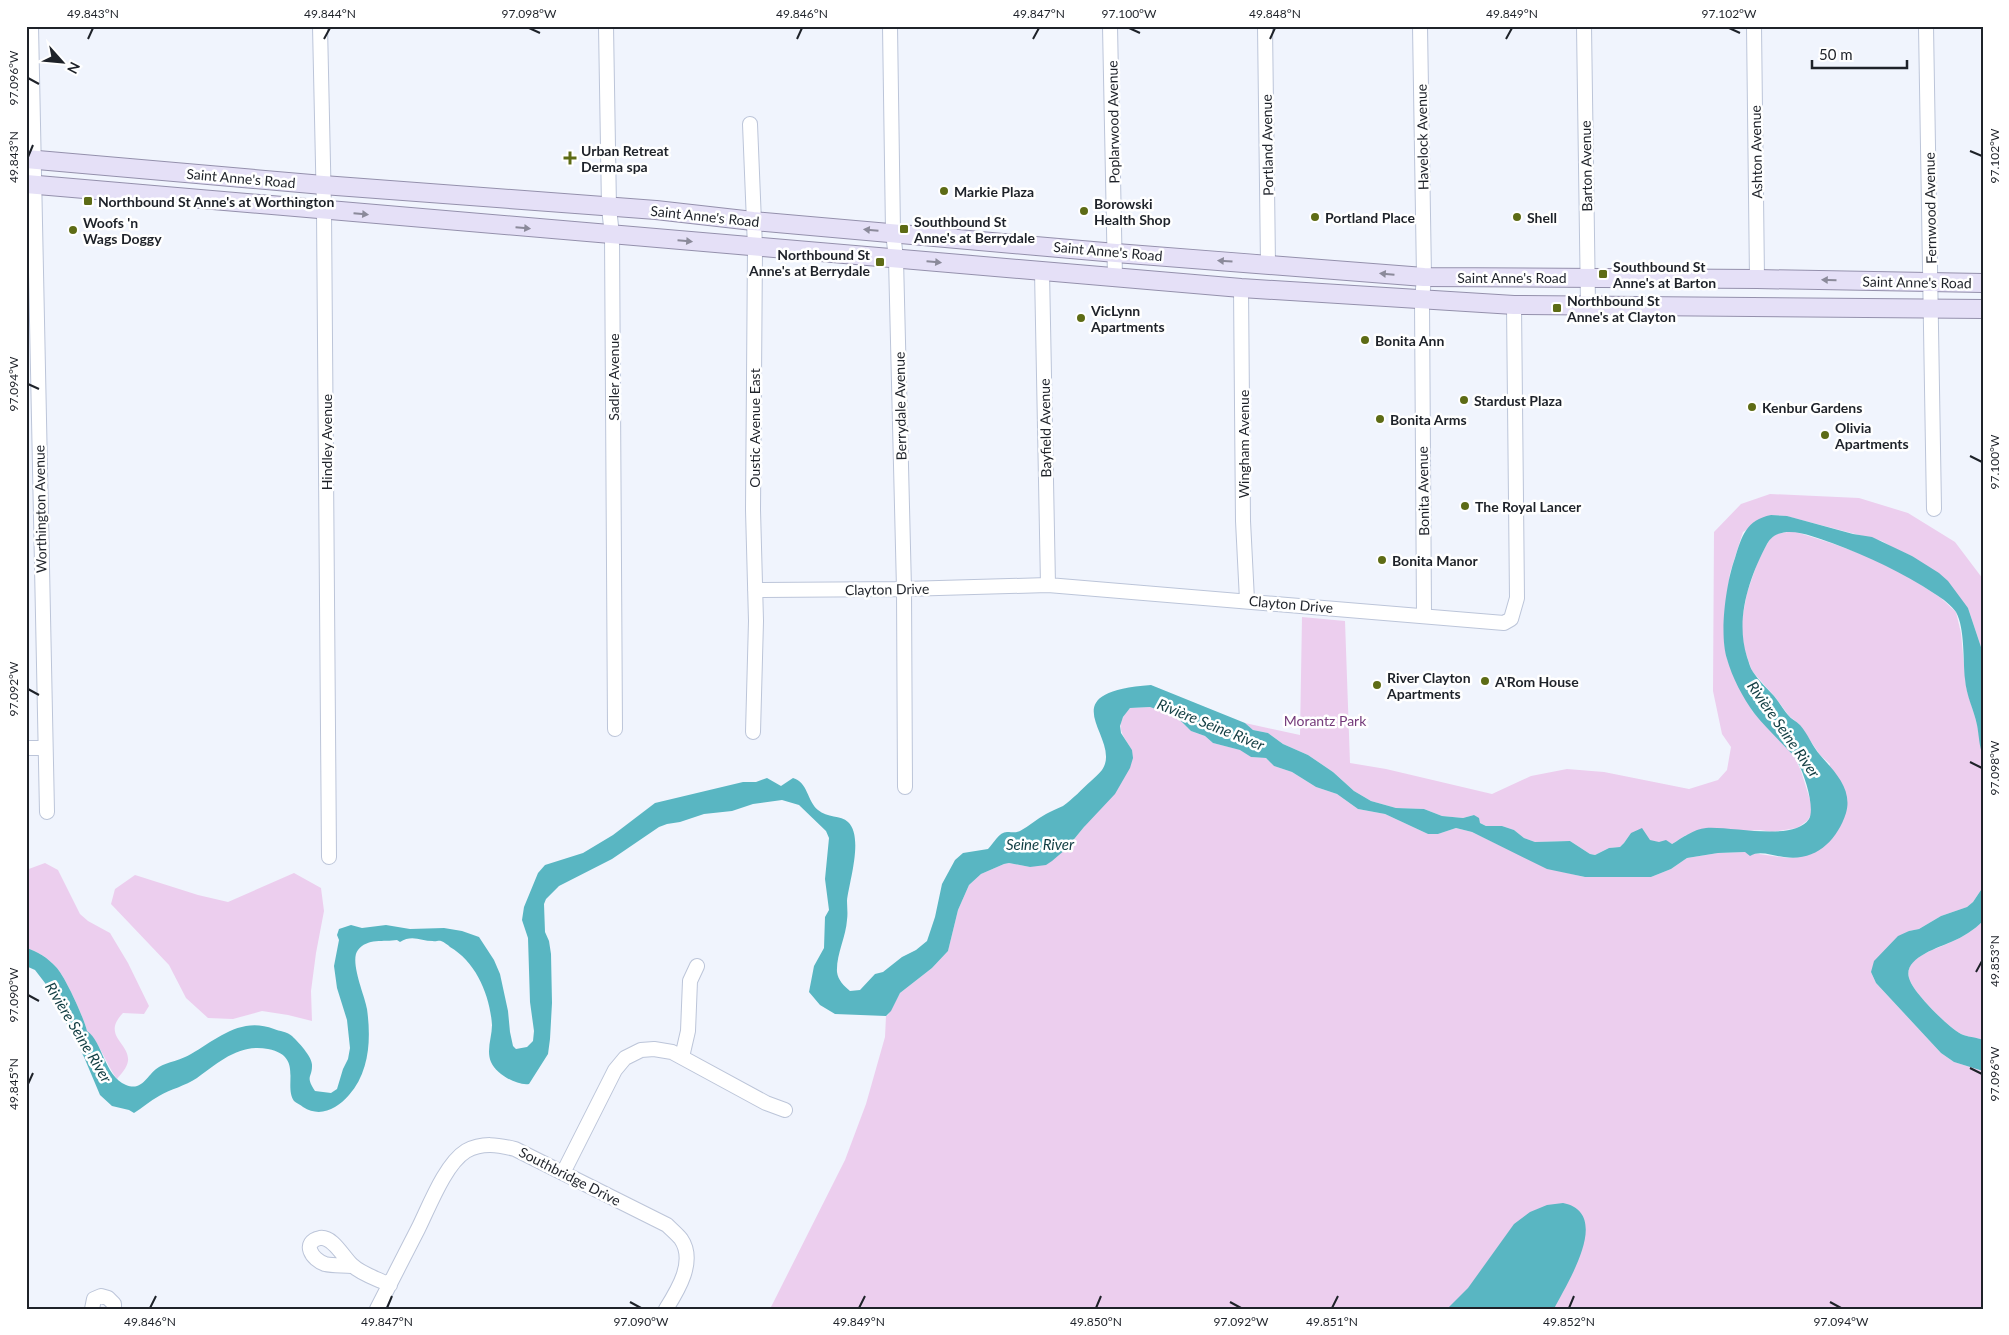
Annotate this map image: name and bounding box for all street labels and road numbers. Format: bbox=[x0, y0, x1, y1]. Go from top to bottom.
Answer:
street label: Poplarwood Avenue bbox=[1103, 60, 1123, 184]
street label: Havelock Avenue bbox=[1413, 84, 1431, 190]
street label: Portland Avenue bbox=[1258, 94, 1276, 196]
street label: Ashton Avenue bbox=[1747, 105, 1765, 199]
street label: Barton Avenue bbox=[1577, 120, 1595, 212]
street label: Fernwood Avenue bbox=[1921, 152, 1939, 264]
street label: Saint Anne's Road bbox=[186, 165, 296, 191]
street label: Saint Anne's Road bbox=[650, 202, 760, 230]
street label: Saint Anne's Road bbox=[1053, 238, 1163, 264]
street label: Saint Anne's Road bbox=[1457, 269, 1567, 286]
street label: Saint Anne's Road bbox=[1862, 273, 1972, 291]
street label: Sadler Avenue bbox=[605, 333, 622, 421]
street label: Berrydale Avenue bbox=[891, 352, 909, 460]
street label: Oustic Avenue East bbox=[746, 368, 763, 488]
street label: Bayfield Avenue bbox=[1036, 378, 1054, 478]
street label: Wingham Avenue bbox=[1235, 390, 1252, 498]
street label: Hindley Avenue bbox=[318, 394, 335, 490]
street label: Worthington Avenue bbox=[30, 445, 50, 573]
street label: Bonita Avenue bbox=[1414, 446, 1432, 536]
street label: Clayton Drive bbox=[845, 580, 929, 598]
street label: Clayton Drive bbox=[1248, 592, 1334, 616]
street label: Southbridge Drive bbox=[516, 1143, 624, 1209]

